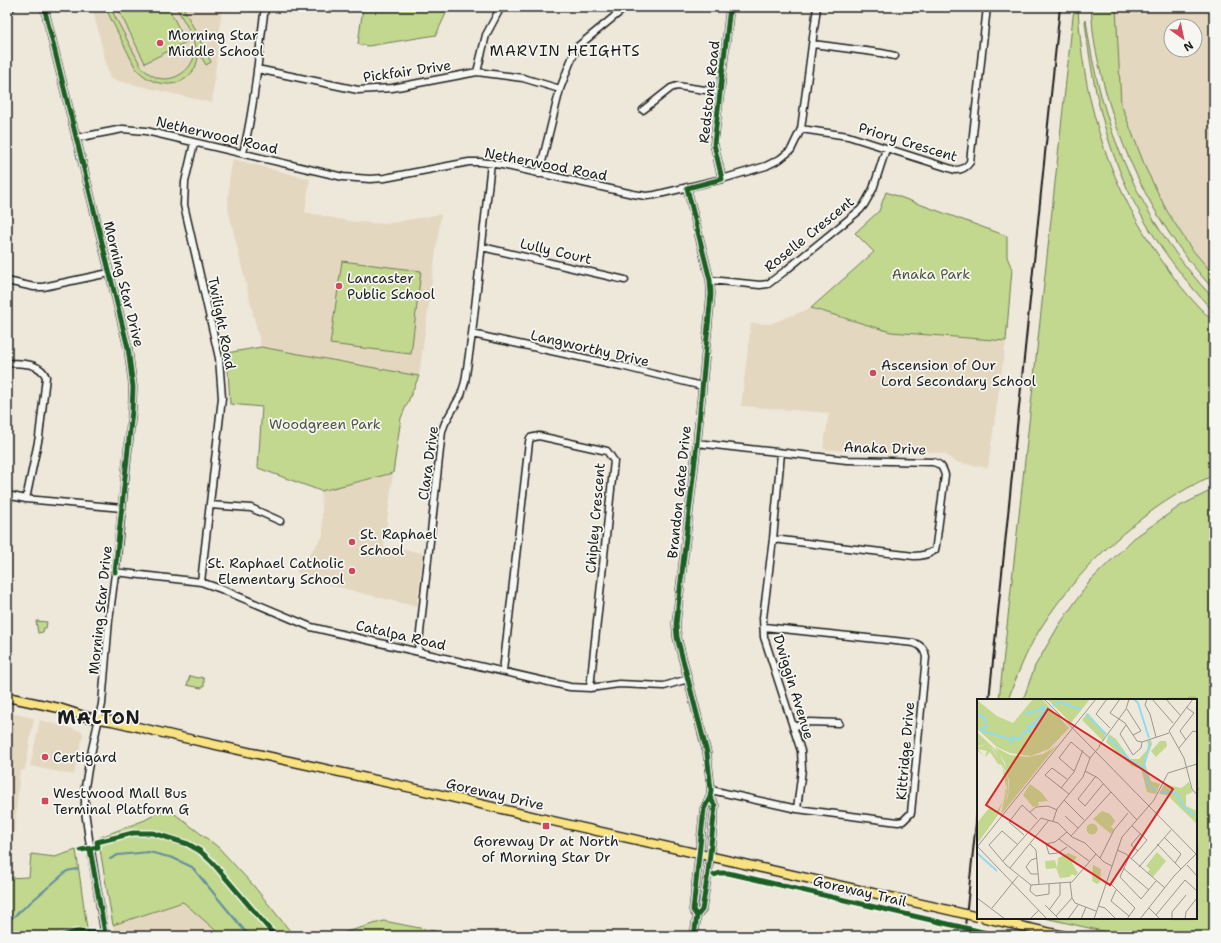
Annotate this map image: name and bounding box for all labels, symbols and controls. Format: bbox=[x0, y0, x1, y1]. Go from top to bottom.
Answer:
north arrow bbox=[1163, 18, 1203, 58]
place label: Morning Star Middle School bbox=[168, 26, 264, 60]
text: N bbox=[1180, 37, 1196, 55]
marker: Morning Star Middle School bbox=[155, 38, 165, 48]
street label: Redstone Road bbox=[695, 40, 723, 144]
district label: MARVIN HEIGHTS bbox=[490, 41, 640, 61]
street label: Pickfair Drive bbox=[362, 56, 452, 86]
street label: Netherwood Road bbox=[154, 112, 280, 158]
street label: Priory Crescent bbox=[856, 118, 960, 166]
street label: Netherwood Road bbox=[483, 143, 609, 185]
street label: Roselle Crescent bbox=[760, 192, 858, 276]
street label: Morning Star Drive bbox=[100, 219, 148, 349]
street label: Lully Court bbox=[518, 234, 594, 268]
park label: Anaka Park bbox=[892, 265, 970, 283]
place label: Lancaster Public School bbox=[347, 269, 436, 303]
street label: Twilight Road bbox=[204, 275, 240, 371]
marker: Lancaster Public School bbox=[334, 281, 344, 291]
street label: Langworthy Drive bbox=[529, 326, 651, 370]
place label: Ascension of Our Lord Secondary School bbox=[881, 356, 1037, 390]
marker: Ascension of Our Lord Secondary School bbox=[868, 368, 878, 378]
park label: Woodgreen Park bbox=[269, 415, 381, 433]
street label: Clara Drive bbox=[414, 425, 442, 501]
street label: Brandon Gate Drive bbox=[663, 425, 695, 559]
street label: Anaka Drive bbox=[843, 438, 927, 458]
street label: Chipley Crescent bbox=[581, 462, 609, 574]
place label: St. Raphael School bbox=[360, 525, 438, 559]
marker: St. Raphael School bbox=[347, 537, 357, 547]
street label: Morning Star Drive bbox=[84, 545, 116, 675]
place label: St. Raphael Catholic Elementary School bbox=[207, 554, 345, 588]
marker: St. Raphael Catholic Elementary School bbox=[347, 566, 357, 576]
street label: Catalpa Road bbox=[354, 616, 448, 654]
street label: Dwiggin Avenue bbox=[770, 632, 818, 742]
inset map bbox=[977, 699, 1197, 919]
street label: Kittridge Drive bbox=[892, 701, 918, 801]
district label: MALTON bbox=[57, 706, 141, 730]
place label: Certigard bbox=[53, 748, 117, 766]
marker: Certigard bbox=[40, 752, 50, 762]
street label: Goreway Drive bbox=[444, 774, 546, 814]
place label: Westwood Mall Bus Terminal Platform G bbox=[53, 784, 189, 818]
marker: Westwood Mall Bus Terminal Platform G bbox=[40, 796, 50, 806]
marker: Goreway Dr at North of Morning Star Dr bbox=[541, 821, 551, 831]
place label: Goreway Dr at North of Morning Star Dr bbox=[473, 832, 619, 866]
street label: Goreway Trail bbox=[811, 871, 909, 911]

